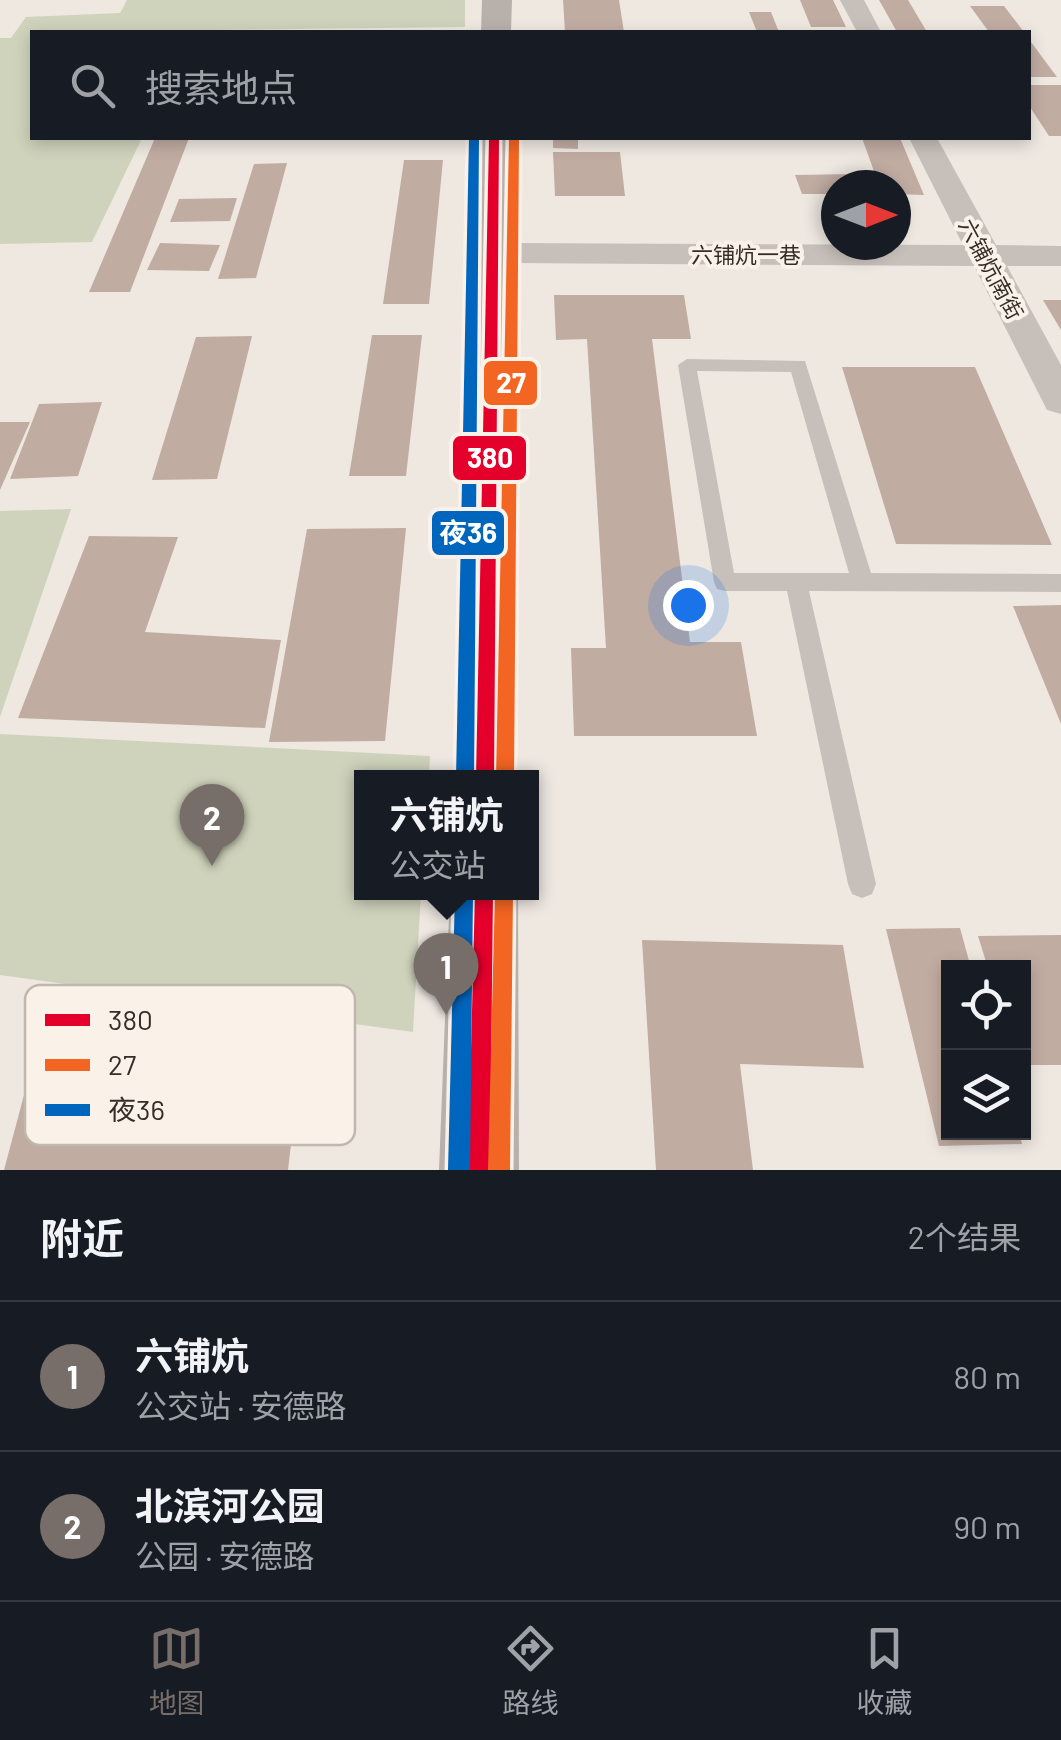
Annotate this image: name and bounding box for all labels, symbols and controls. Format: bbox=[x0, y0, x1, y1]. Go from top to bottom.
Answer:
search box bbox=[30, 30, 1031, 140]
icon: search bbox=[65, 58, 120, 113]
text: 搜索地点 bbox=[145, 64, 297, 110]
north arrow bbox=[821, 170, 911, 260]
street label: 六铺炕南街 bbox=[955, 214, 1029, 323]
street label: 六铺炕一巷 bbox=[691, 241, 801, 267]
line badge: 27 bbox=[482, 359, 539, 407]
text: 27 bbox=[496, 365, 526, 399]
line badge: 380 bbox=[451, 434, 528, 482]
text: 380 bbox=[467, 440, 513, 474]
line badge: 夜36 bbox=[430, 509, 506, 557]
text: 夜36 bbox=[439, 515, 497, 549]
your location bbox=[663, 580, 714, 631]
popup bbox=[354, 770, 539, 900]
pin: 2 bbox=[180, 784, 244, 866]
text: 六铺炕 bbox=[389, 791, 504, 837]
text: 公交站 bbox=[389, 845, 486, 883]
pin: 1 bbox=[414, 932, 478, 1015]
map controls bbox=[941, 960, 1031, 1140]
button: locate bbox=[941, 960, 1031, 1050]
legend bbox=[25, 985, 355, 1145]
text: 380 bbox=[108, 1002, 153, 1036]
text: 27 bbox=[108, 1047, 136, 1081]
button: layers bbox=[941, 1050, 1031, 1140]
text: 夜36 bbox=[108, 1092, 165, 1126]
text: 附近 bbox=[40, 1212, 124, 1262]
text: 2个结果 bbox=[908, 1217, 1021, 1255]
text: 六铺炕 bbox=[135, 1332, 249, 1378]
text: 1 bbox=[67, 1357, 78, 1395]
text: 80 m bbox=[953, 1357, 1021, 1395]
text: 公交站 · 安德路 bbox=[135, 1386, 347, 1424]
text: 北滨河公园 bbox=[135, 1482, 325, 1528]
text: 2 bbox=[64, 1507, 81, 1545]
text: 90 m bbox=[953, 1507, 1021, 1545]
text: 公园 · 安德路 bbox=[135, 1536, 315, 1574]
tab: 地图 bbox=[149, 1621, 205, 1721]
tab: 路线 bbox=[502, 1621, 558, 1721]
tab: 收藏 bbox=[856, 1621, 912, 1721]

